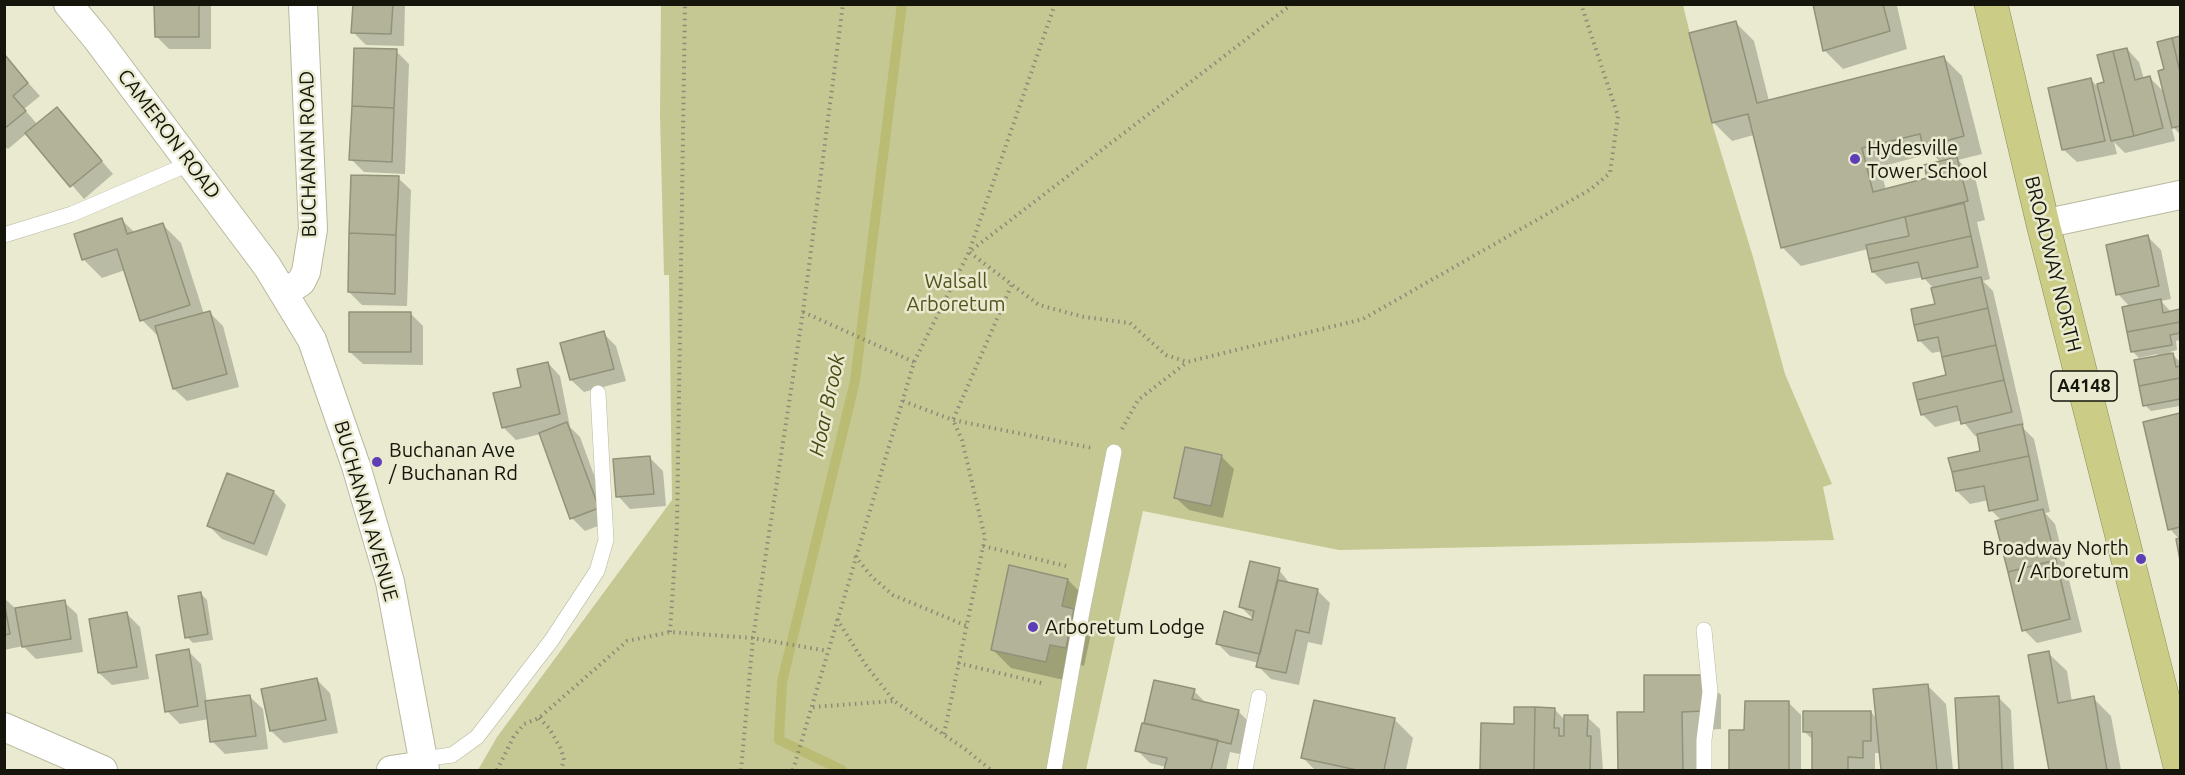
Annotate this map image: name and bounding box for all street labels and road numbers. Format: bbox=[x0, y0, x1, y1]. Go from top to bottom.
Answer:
street label: CAMERON ROAD bbox=[112, 64, 226, 204]
street label: BUCHANAN ROAD bbox=[295, 71, 321, 237]
street label: BROADWAY NORTH bbox=[2019, 173, 2087, 355]
road number: A4148 bbox=[2051, 371, 2117, 401]
street label: BUCHANAN AVENUE bbox=[329, 418, 403, 604]

